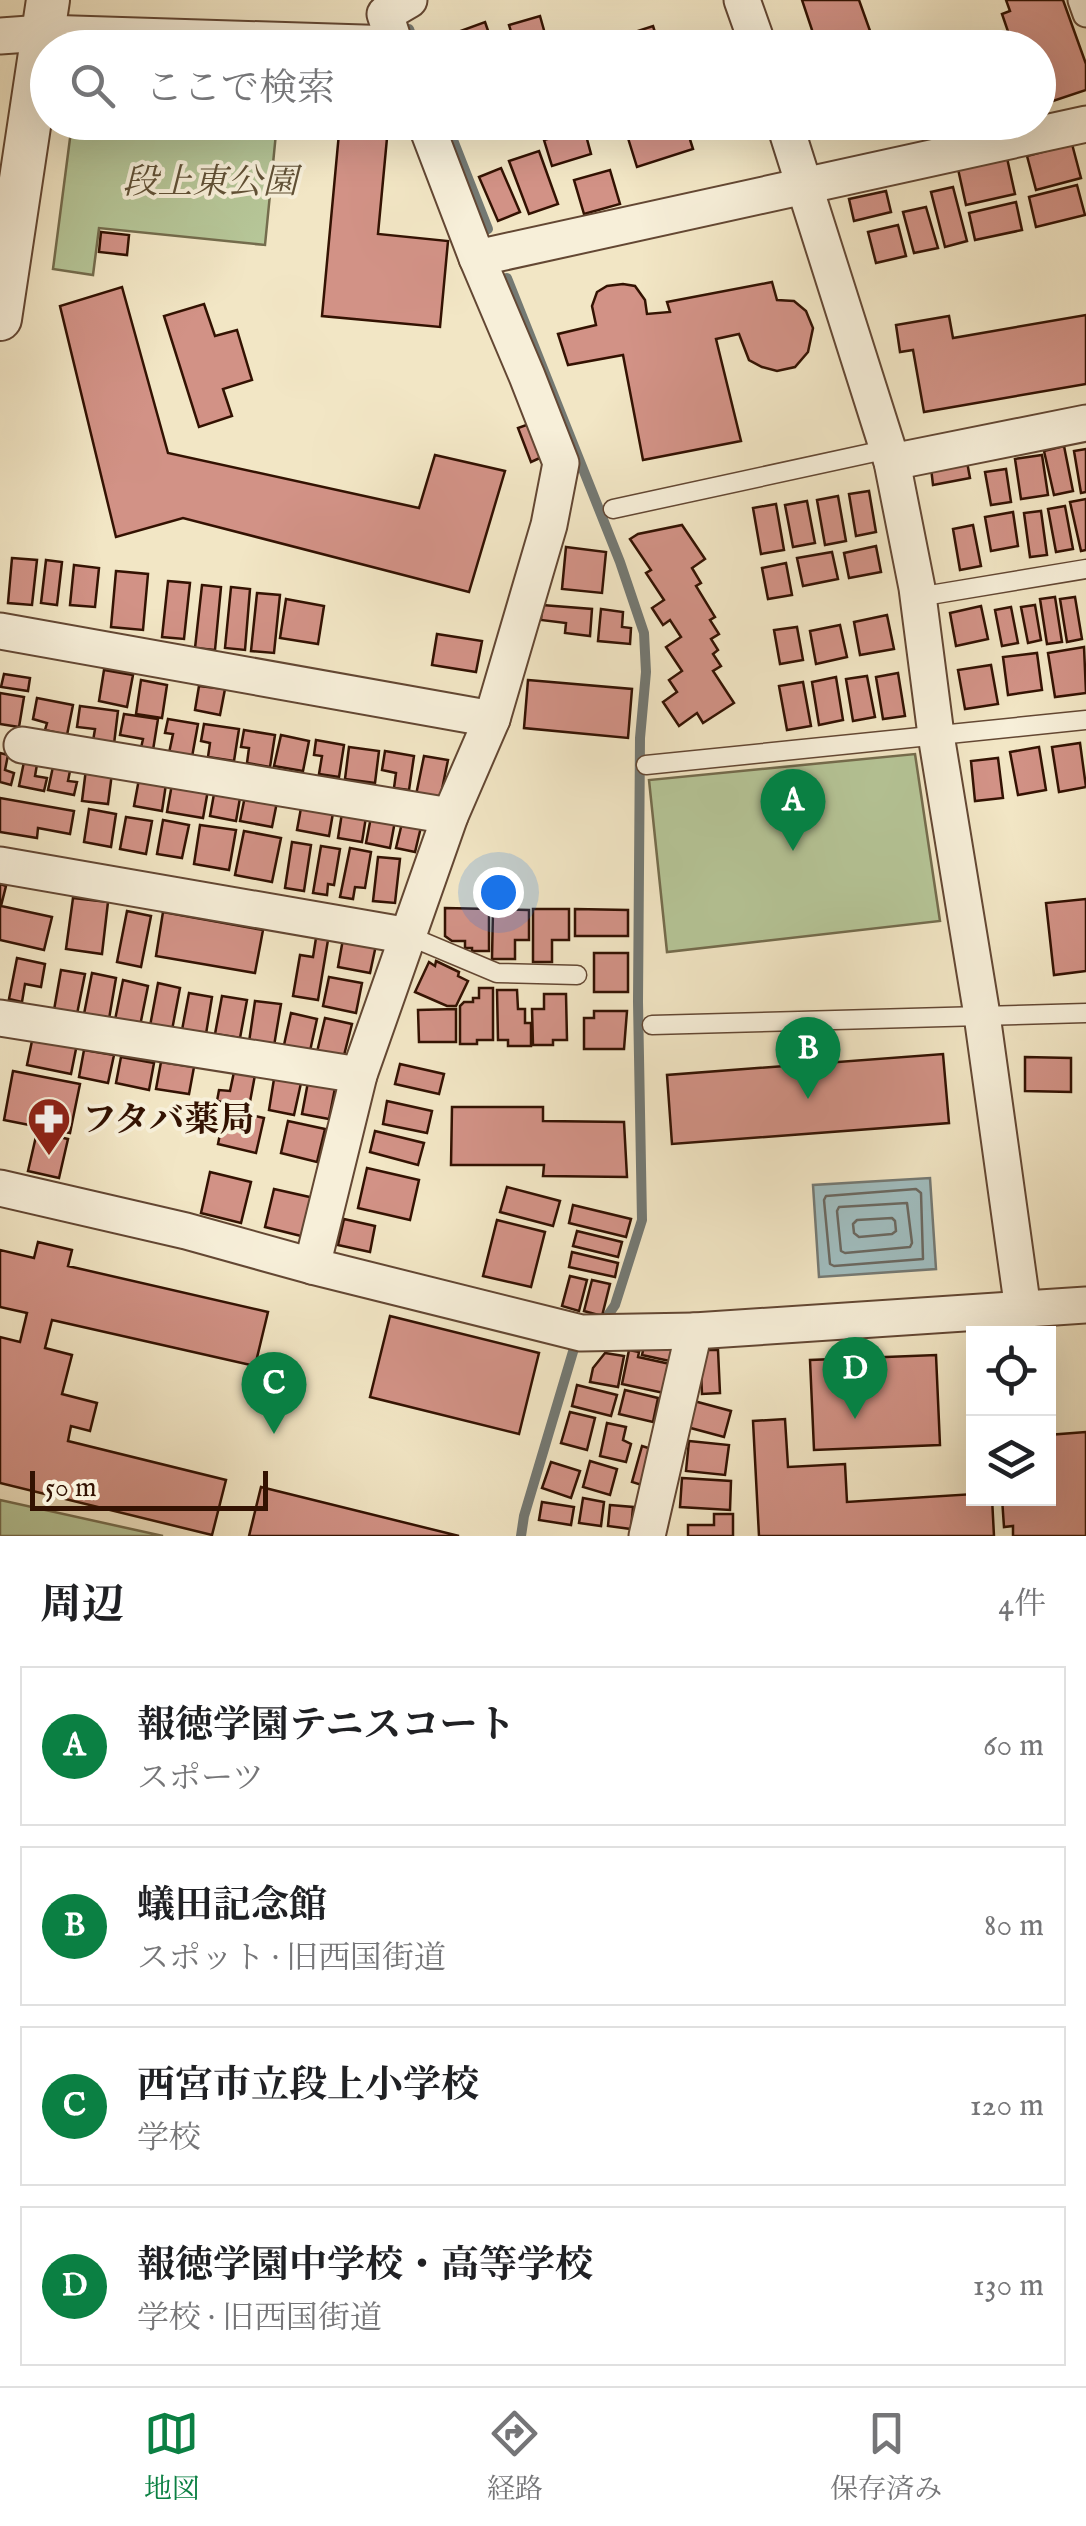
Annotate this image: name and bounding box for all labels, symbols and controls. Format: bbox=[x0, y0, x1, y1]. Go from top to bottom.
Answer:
search box bbox=[30, 30, 1056, 140]
icon: search bbox=[65, 58, 120, 113]
text: ここで検索 bbox=[145, 66, 335, 114]
park label: 段上東公園 bbox=[122, 161, 302, 206]
pin: A bbox=[760, 768, 826, 851]
your location bbox=[473, 867, 524, 918]
pin: B bbox=[776, 1016, 840, 1099]
pharmacy icon: フタバ薬局 bbox=[26, 1096, 72, 1157]
place label: フタバ薬局 bbox=[82, 1099, 254, 1144]
map controls bbox=[966, 1326, 1056, 1506]
button: locate bbox=[966, 1326, 1056, 1416]
pin: D bbox=[822, 1336, 888, 1419]
pin: C bbox=[242, 1352, 306, 1434]
button: layers bbox=[966, 1416, 1056, 1506]
scale bar bbox=[30, 1466, 268, 1510]
text: 50 m bbox=[45, 1471, 97, 1506]
text: 周辺 bbox=[40, 1580, 124, 1633]
text: 4件 bbox=[998, 1585, 1046, 1626]
text: 報徳学園テニスコート bbox=[137, 1703, 515, 1751]
text: A bbox=[64, 1726, 85, 1767]
text: 60 m bbox=[983, 1726, 1044, 1767]
text: スポーツ bbox=[137, 1759, 264, 1800]
text: 蟻田記念館 bbox=[137, 1883, 327, 1931]
text: B bbox=[64, 1906, 85, 1947]
text: 80 m bbox=[984, 1906, 1044, 1947]
text: スポット · 旧西国街道 bbox=[137, 1939, 446, 1980]
text: 西宮市立段上小学校 bbox=[137, 2063, 479, 2111]
text: C bbox=[63, 2086, 86, 2127]
text: 120 m bbox=[970, 2086, 1044, 2127]
text: 学校 bbox=[137, 2119, 201, 2160]
text: 報徳学園中学校・高等学校 bbox=[137, 2243, 593, 2291]
text: D bbox=[62, 2266, 87, 2307]
text: 130 m bbox=[973, 2266, 1044, 2307]
text: 学校 · 旧西国街道 bbox=[137, 2299, 382, 2340]
tab: 地図 bbox=[144, 2406, 200, 2508]
tab: 経路 bbox=[487, 2406, 543, 2508]
tab: 保存済み bbox=[830, 2406, 942, 2508]

